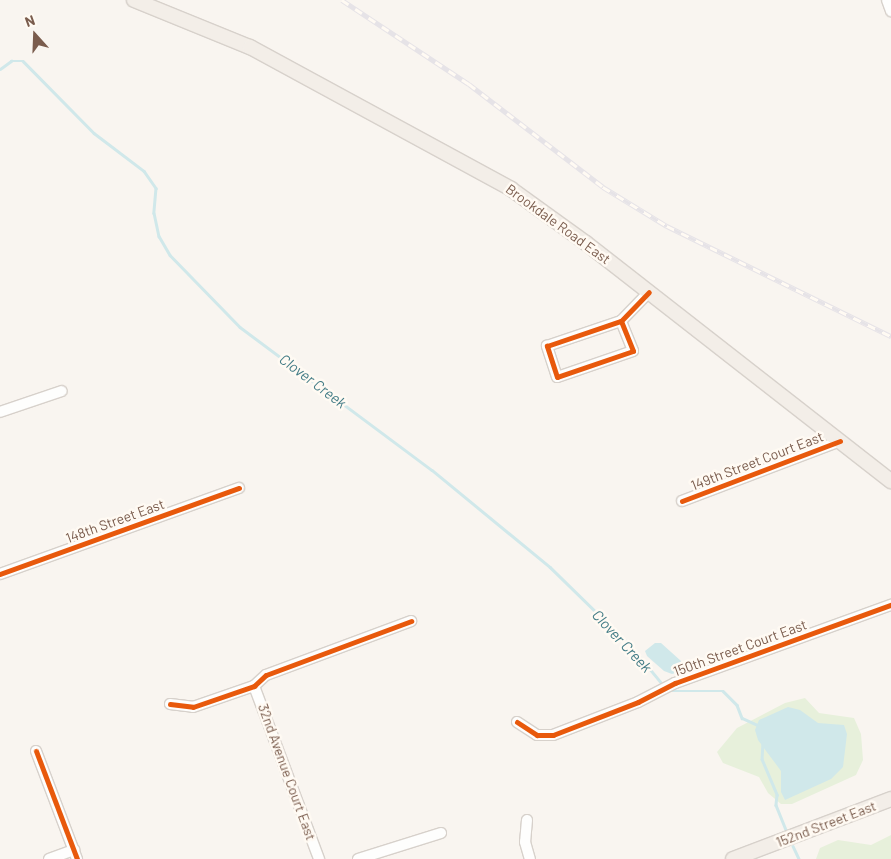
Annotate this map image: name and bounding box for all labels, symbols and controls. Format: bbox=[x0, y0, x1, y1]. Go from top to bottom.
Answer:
north arrow bbox=[10, 10, 60, 60]
text: N bbox=[22, 11, 37, 30]
street label: Brookdale Road East bbox=[502, 180, 614, 268]
water label: Clover Creek bbox=[276, 350, 350, 412]
street label: 149th Street Court East bbox=[688, 428, 826, 494]
street label: 148th Street East bbox=[63, 495, 167, 547]
water label: Clover Creek bbox=[588, 606, 656, 676]
street label: 150th Street Court East bbox=[671, 616, 809, 680]
street label: 32nd Avenue Court East bbox=[254, 701, 320, 843]
street label: 152nd Street East bbox=[774, 797, 878, 851]

